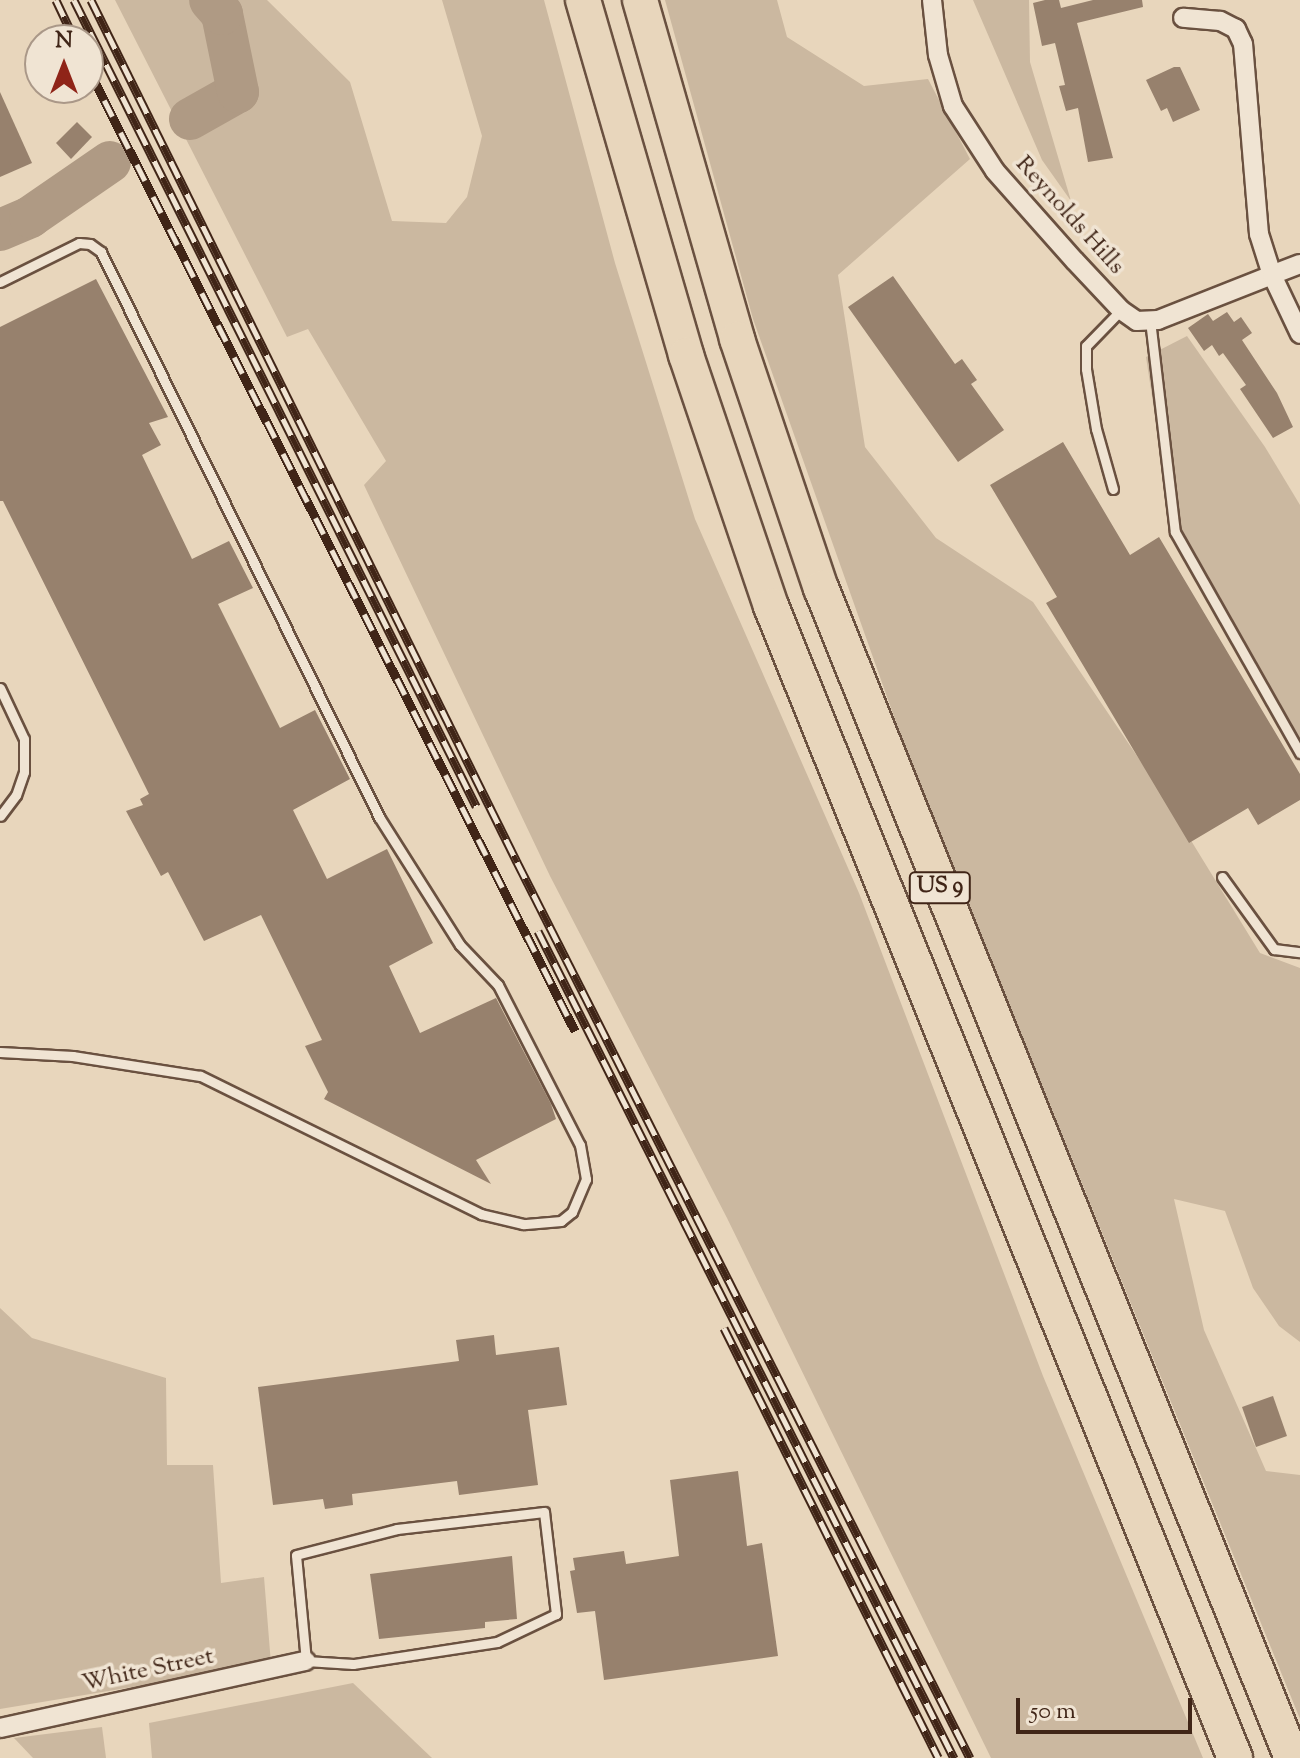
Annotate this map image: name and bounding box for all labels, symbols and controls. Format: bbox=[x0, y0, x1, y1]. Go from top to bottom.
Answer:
north arrow bbox=[24, 24, 104, 104]
text: N bbox=[55, 26, 73, 58]
street label: Reynolds Hills bbox=[1008, 151, 1130, 281]
road number: US 9 bbox=[908, 870, 972, 906]
street label: White Street bbox=[80, 1643, 216, 1699]
scale bar bbox=[1020, 1682, 1196, 1732]
text: 50 m bbox=[1030, 1695, 1076, 1729]

